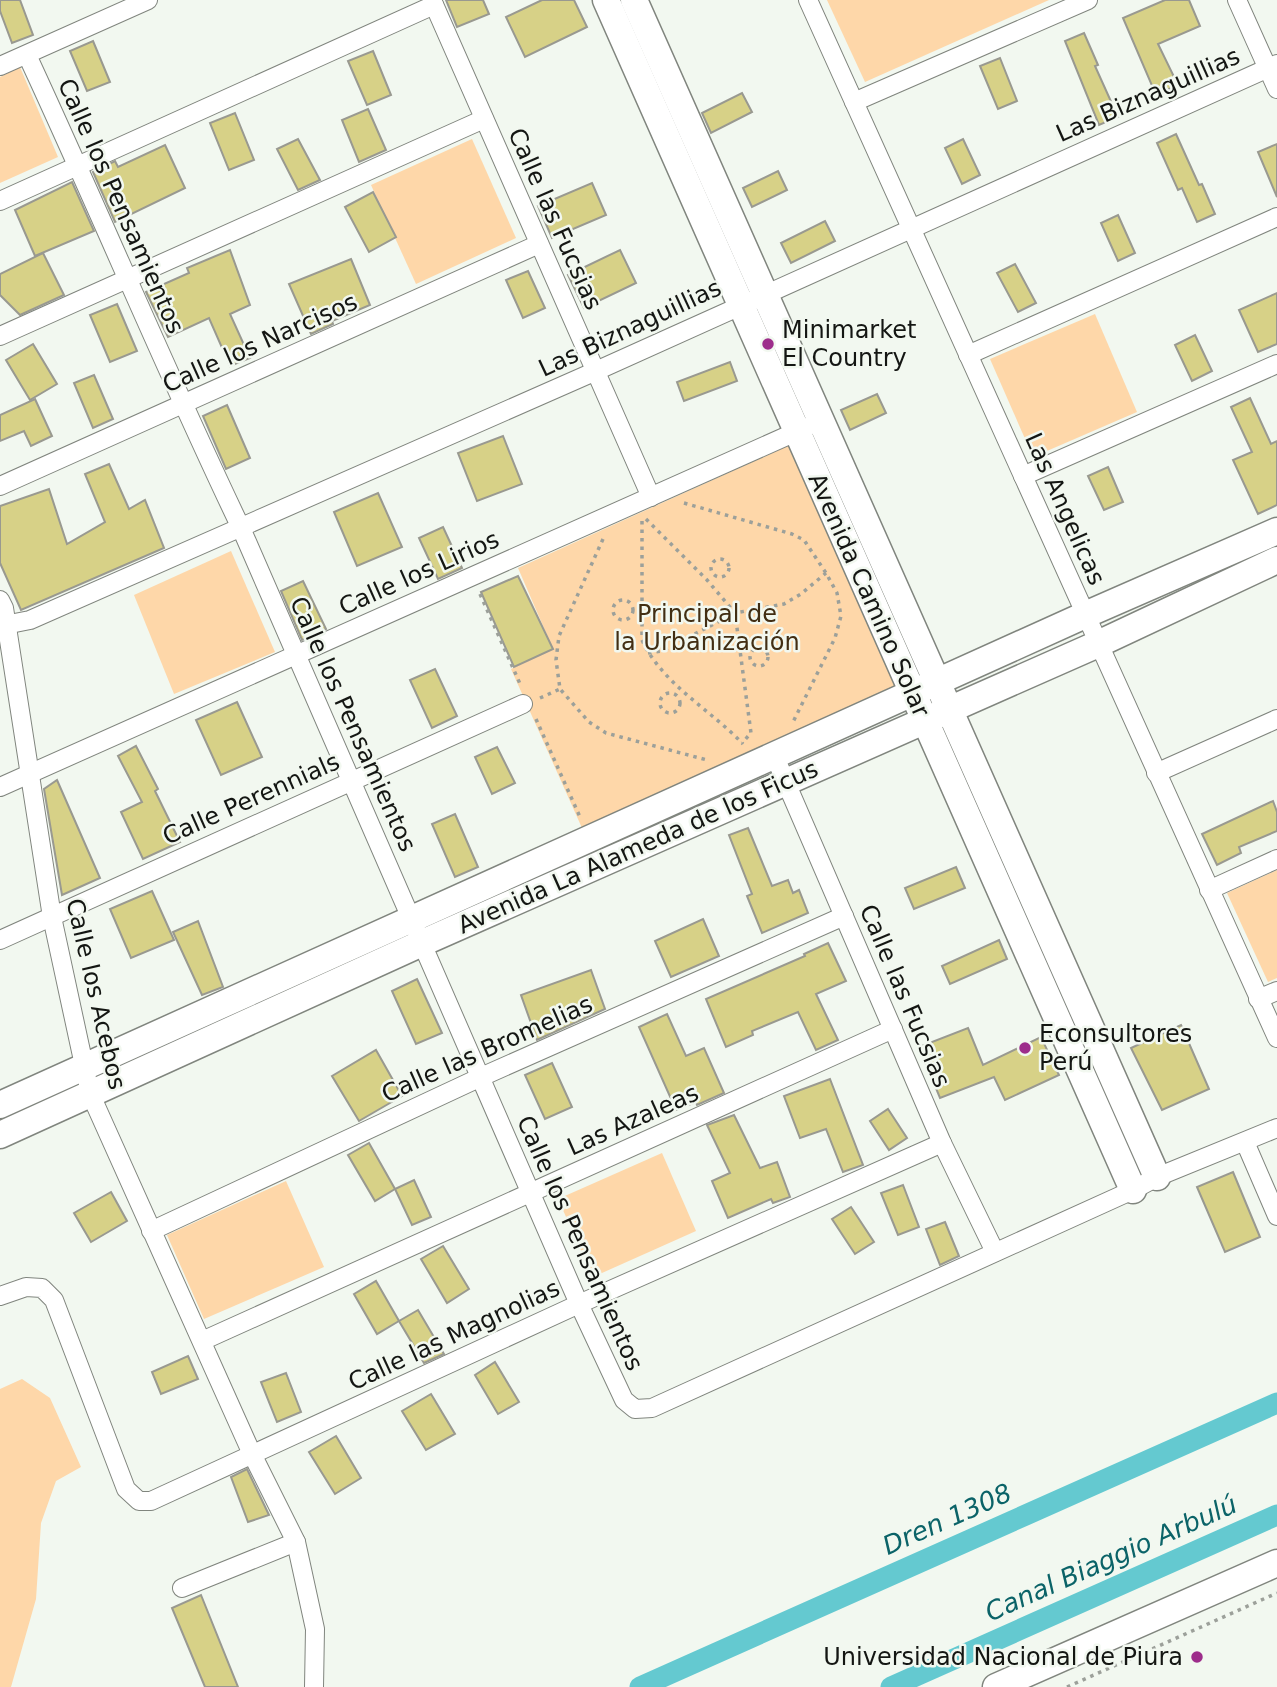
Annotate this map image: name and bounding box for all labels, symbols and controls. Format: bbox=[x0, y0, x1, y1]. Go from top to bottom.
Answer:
street label: Las Biznaguillias bbox=[1052, 42, 1244, 148]
street label: Calle los Pensamientos bbox=[52, 74, 190, 338]
street label: Calle las Fucsias bbox=[502, 124, 608, 314]
street label: Las Biznaguillias bbox=[534, 273, 726, 383]
street label: Calle los Narcisos bbox=[158, 287, 362, 399]
place label: Minimarket El Country bbox=[782, 316, 916, 372]
marker: Minimarket El Country bbox=[760, 336, 776, 352]
street label: Las Angelicas bbox=[1019, 429, 1111, 589]
street label: Avenida Camino Solar bbox=[803, 469, 935, 721]
street label: Calle los Lirios bbox=[335, 525, 503, 621]
street label: Calle los Pensamientos bbox=[284, 592, 422, 856]
park label: Principal de la Urbanización bbox=[614, 600, 800, 656]
street label: Calle Perennials bbox=[158, 747, 344, 851]
street label: Avenida La Alameda de los Ficus bbox=[454, 755, 822, 939]
street label: Calle los Acebos bbox=[60, 896, 132, 1092]
street label: Calle las Fucsias bbox=[854, 900, 956, 1092]
street label: Calle las Bromelias bbox=[377, 990, 597, 1108]
place label: Econsultores Perú bbox=[1039, 1020, 1192, 1076]
marker: Econsultores Perú bbox=[1017, 1040, 1033, 1056]
street label: Las Azaleas bbox=[563, 1079, 703, 1161]
street label: Calle los Pensamientos bbox=[511, 1111, 649, 1375]
street label: Calle las Magnolias bbox=[344, 1274, 564, 1396]
water label: Dren 1308 bbox=[878, 1477, 1016, 1561]
water label: Canal Biaggio Arbulú bbox=[980, 1489, 1242, 1627]
place label: Universidad Nacional de Piura bbox=[823, 1643, 1183, 1671]
marker: Universidad Nacional de Piura bbox=[1189, 1649, 1205, 1665]

